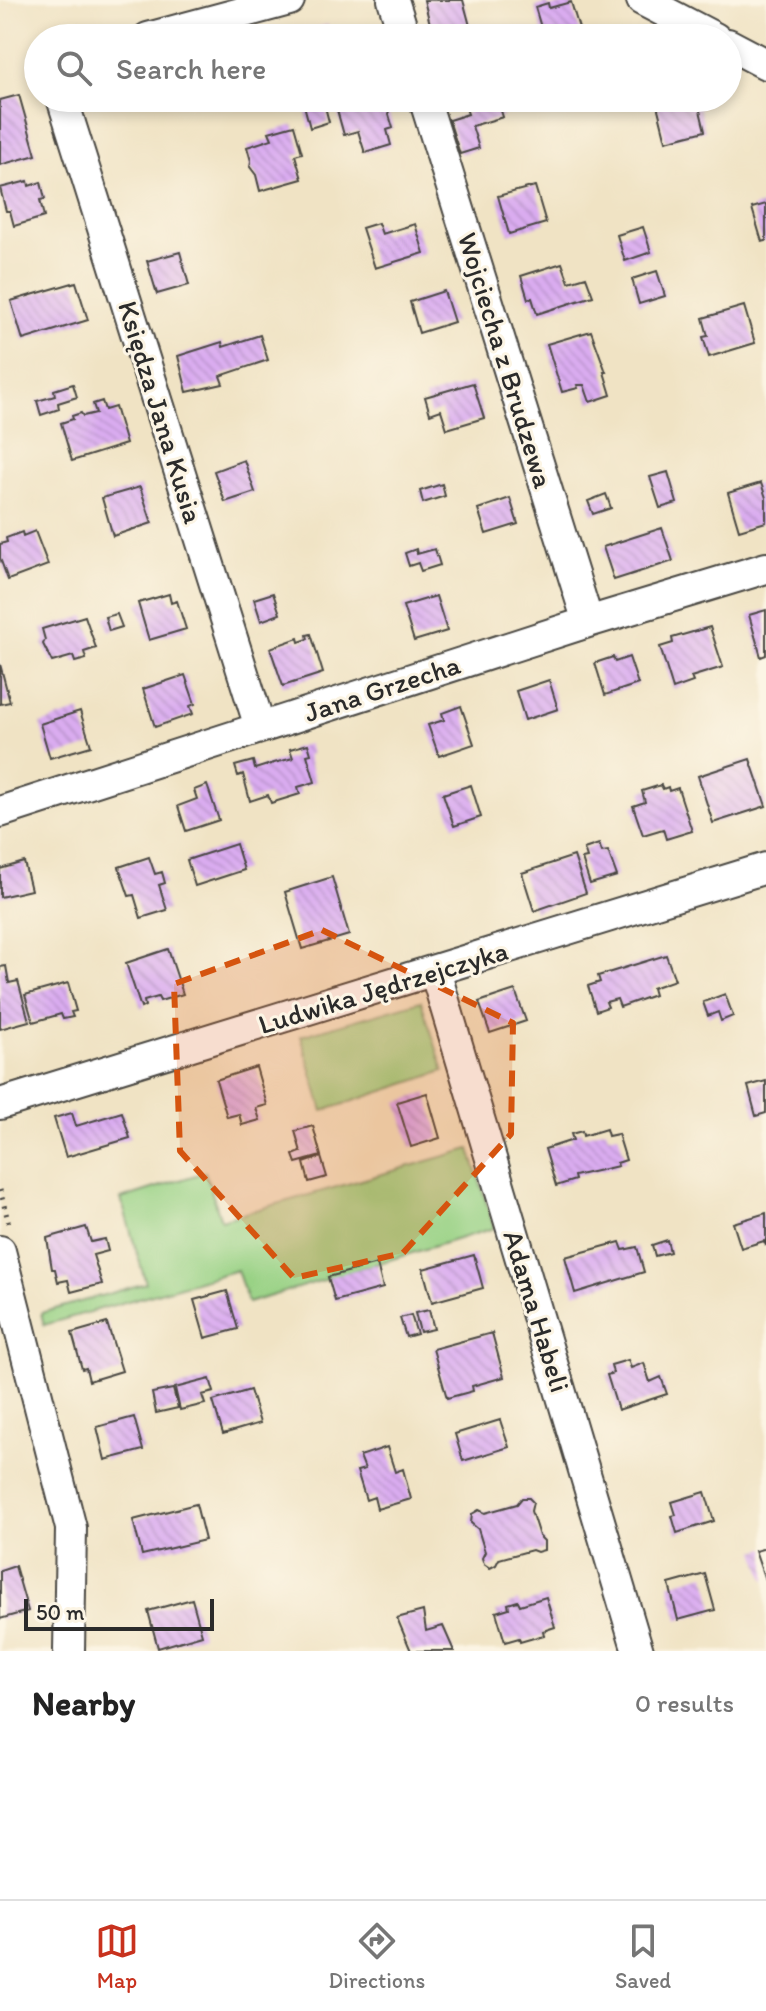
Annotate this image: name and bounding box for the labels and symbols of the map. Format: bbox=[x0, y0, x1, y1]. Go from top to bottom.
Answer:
street label: Wojciecha z Brudzewa bbox=[451, 228, 561, 492]
street label: Księdza Jana Kusia bbox=[111, 297, 211, 528]
street label: Jana Grzecha bbox=[300, 647, 465, 729]
street label: Ludwika Jędrzejczyka bbox=[254, 933, 512, 1041]
street label: Adama Habeli bbox=[496, 1226, 578, 1396]
scale bar bbox=[24, 1595, 214, 1631]

